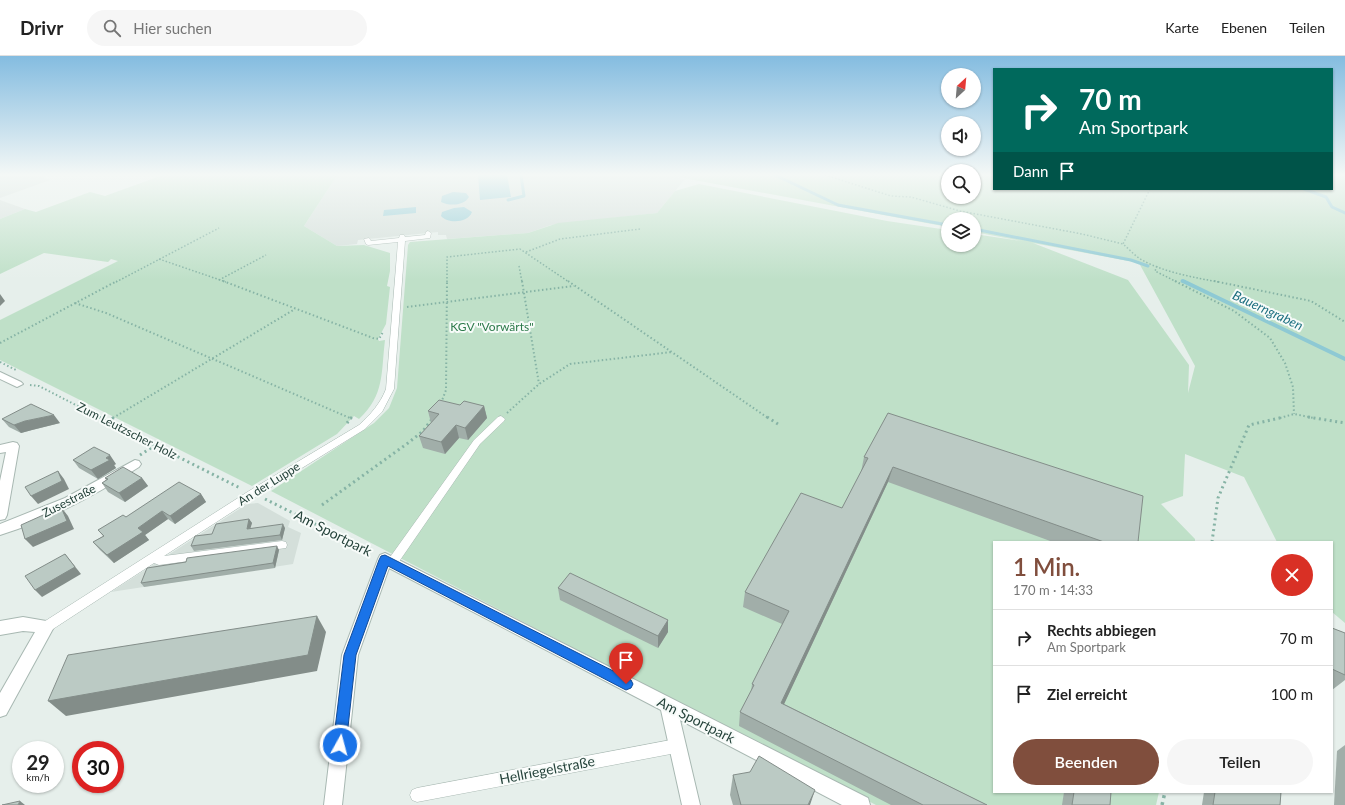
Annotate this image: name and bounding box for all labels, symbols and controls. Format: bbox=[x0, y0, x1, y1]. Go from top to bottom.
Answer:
search box bbox=[87, 10, 367, 46]
text: Drivr bbox=[20, 16, 63, 39]
icon: search bbox=[101, 17, 123, 39]
text: Hier suchen bbox=[133, 19, 212, 37]
text: Karte bbox=[1165, 19, 1199, 36]
text: Ebenen bbox=[1221, 19, 1267, 36]
text: Teilen bbox=[1289, 19, 1325, 36]
north arrow bbox=[941, 68, 981, 108]
map controls bbox=[941, 68, 981, 252]
text: 70 m bbox=[1079, 82, 1142, 116]
icon: right bbox=[1013, 84, 1065, 136]
button: sound bbox=[941, 116, 981, 156]
text: Am Sportpark bbox=[1079, 116, 1188, 138]
icon: arrive bbox=[1056, 160, 1078, 182]
text: Dann bbox=[1013, 162, 1048, 180]
button: search bbox=[941, 164, 981, 204]
button: layers bbox=[941, 212, 981, 252]
water label: Bauerngraben bbox=[1230, 287, 1306, 333]
park label: KGV "Vorwärts" bbox=[450, 319, 534, 334]
street label: Zum Leutzscher Holz bbox=[75, 399, 180, 463]
street label: An der Luppe bbox=[235, 459, 303, 509]
street label: Zusestraße bbox=[39, 481, 98, 520]
street label: Am Sportpark bbox=[292, 506, 376, 560]
text: 1 Min. bbox=[1013, 552, 1080, 581]
button: close bbox=[1271, 554, 1313, 596]
text: 170 m · 14:33 bbox=[1013, 582, 1093, 598]
text: Rechts abbiegen bbox=[1047, 621, 1156, 639]
icon: right bbox=[1013, 627, 1035, 649]
text: 70 m bbox=[1279, 629, 1313, 647]
text: Am Sportpark bbox=[1047, 639, 1126, 655]
pin bbox=[609, 643, 643, 684]
icon: arrive bbox=[615, 649, 637, 671]
icon: arrive bbox=[1013, 683, 1035, 705]
text: Ziel erreicht bbox=[1047, 685, 1127, 703]
text: 100 m bbox=[1271, 685, 1313, 703]
street label: Am Sportpark bbox=[655, 693, 739, 747]
position arrow bbox=[319, 724, 361, 766]
button: Beenden bbox=[1013, 739, 1159, 785]
button: Teilen bbox=[1167, 739, 1313, 785]
speed limit sign: 30 bbox=[72, 741, 124, 793]
text: 29 bbox=[26, 750, 50, 774]
street label: Hellriegelstraße bbox=[498, 752, 596, 787]
text: km/h bbox=[26, 771, 50, 783]

